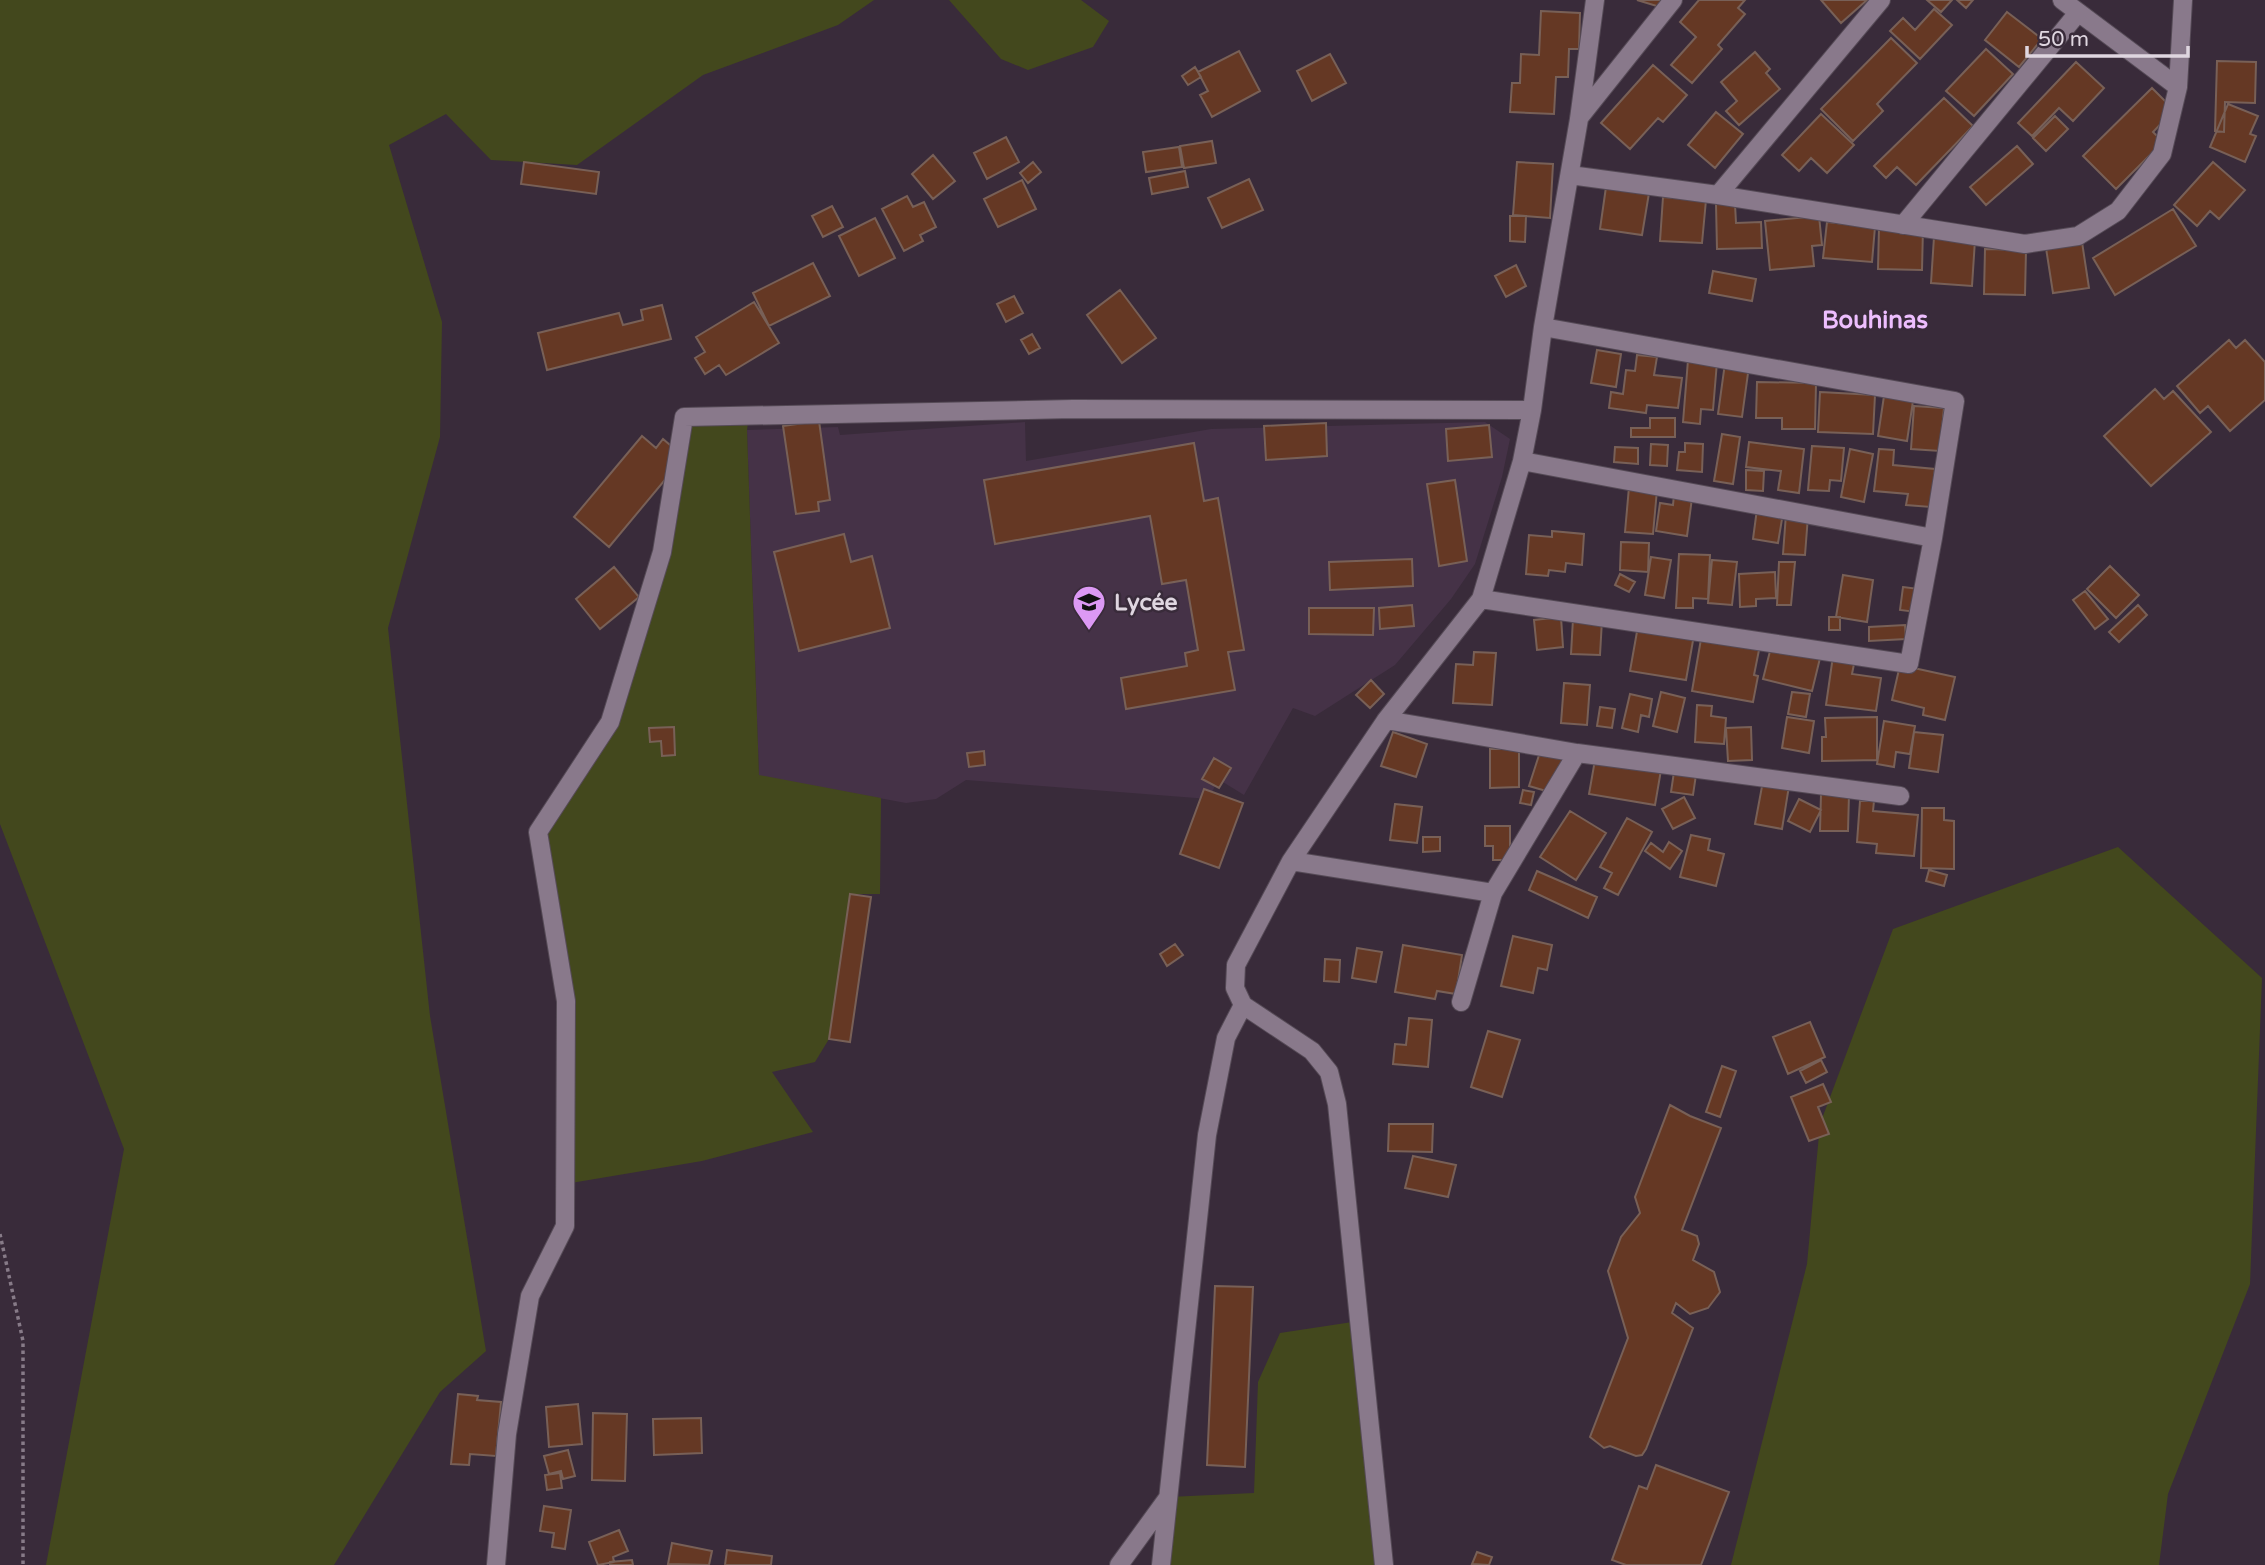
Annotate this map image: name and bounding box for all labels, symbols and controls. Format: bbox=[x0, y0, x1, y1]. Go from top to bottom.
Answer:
scale bar bbox=[2027, 14, 2188, 58]
text: 50 m bbox=[2038, 27, 2089, 52]
district label: Bouhinas bbox=[1822, 306, 1928, 335]
school or university icon: Lycée bbox=[1070, 583, 1108, 632]
place label: Lycée bbox=[1114, 589, 1178, 617]

